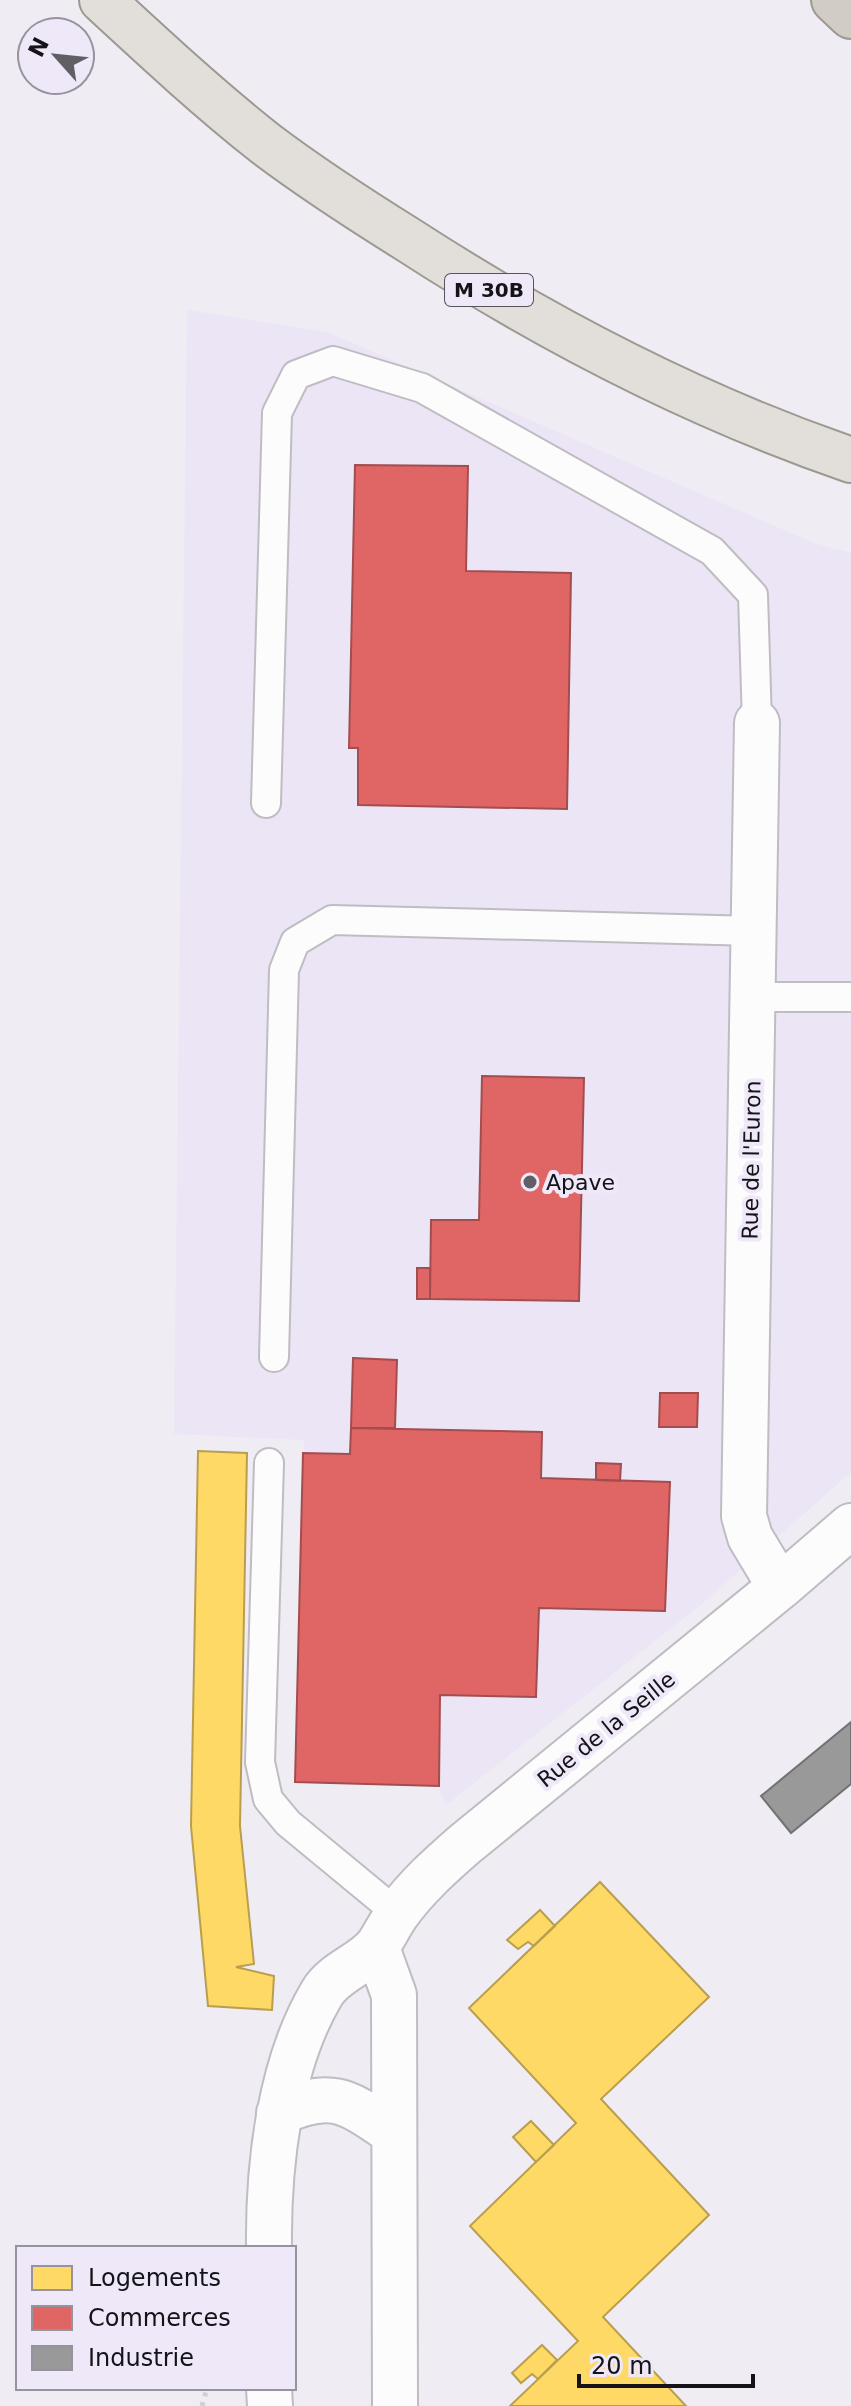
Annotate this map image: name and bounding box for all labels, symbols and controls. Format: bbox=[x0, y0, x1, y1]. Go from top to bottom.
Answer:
north arrow bbox=[16, 16, 96, 96]
text: N bbox=[23, 33, 54, 61]
road number: M 30B bbox=[445, 274, 533, 306]
street label: Rue de l'Euron bbox=[738, 1080, 765, 1240]
place label: Apave bbox=[546, 1170, 615, 1195]
marker: Apave bbox=[521, 1173, 539, 1191]
street label: Rue de la Seille bbox=[533, 1666, 680, 1792]
legend bbox=[16, 2246, 296, 2390]
text: Logements bbox=[88, 2264, 221, 2292]
text: Commerces bbox=[88, 2304, 231, 2332]
scale bar bbox=[579, 2338, 753, 2388]
text: Industrie bbox=[88, 2344, 194, 2372]
text: 20 m bbox=[591, 2352, 653, 2380]

